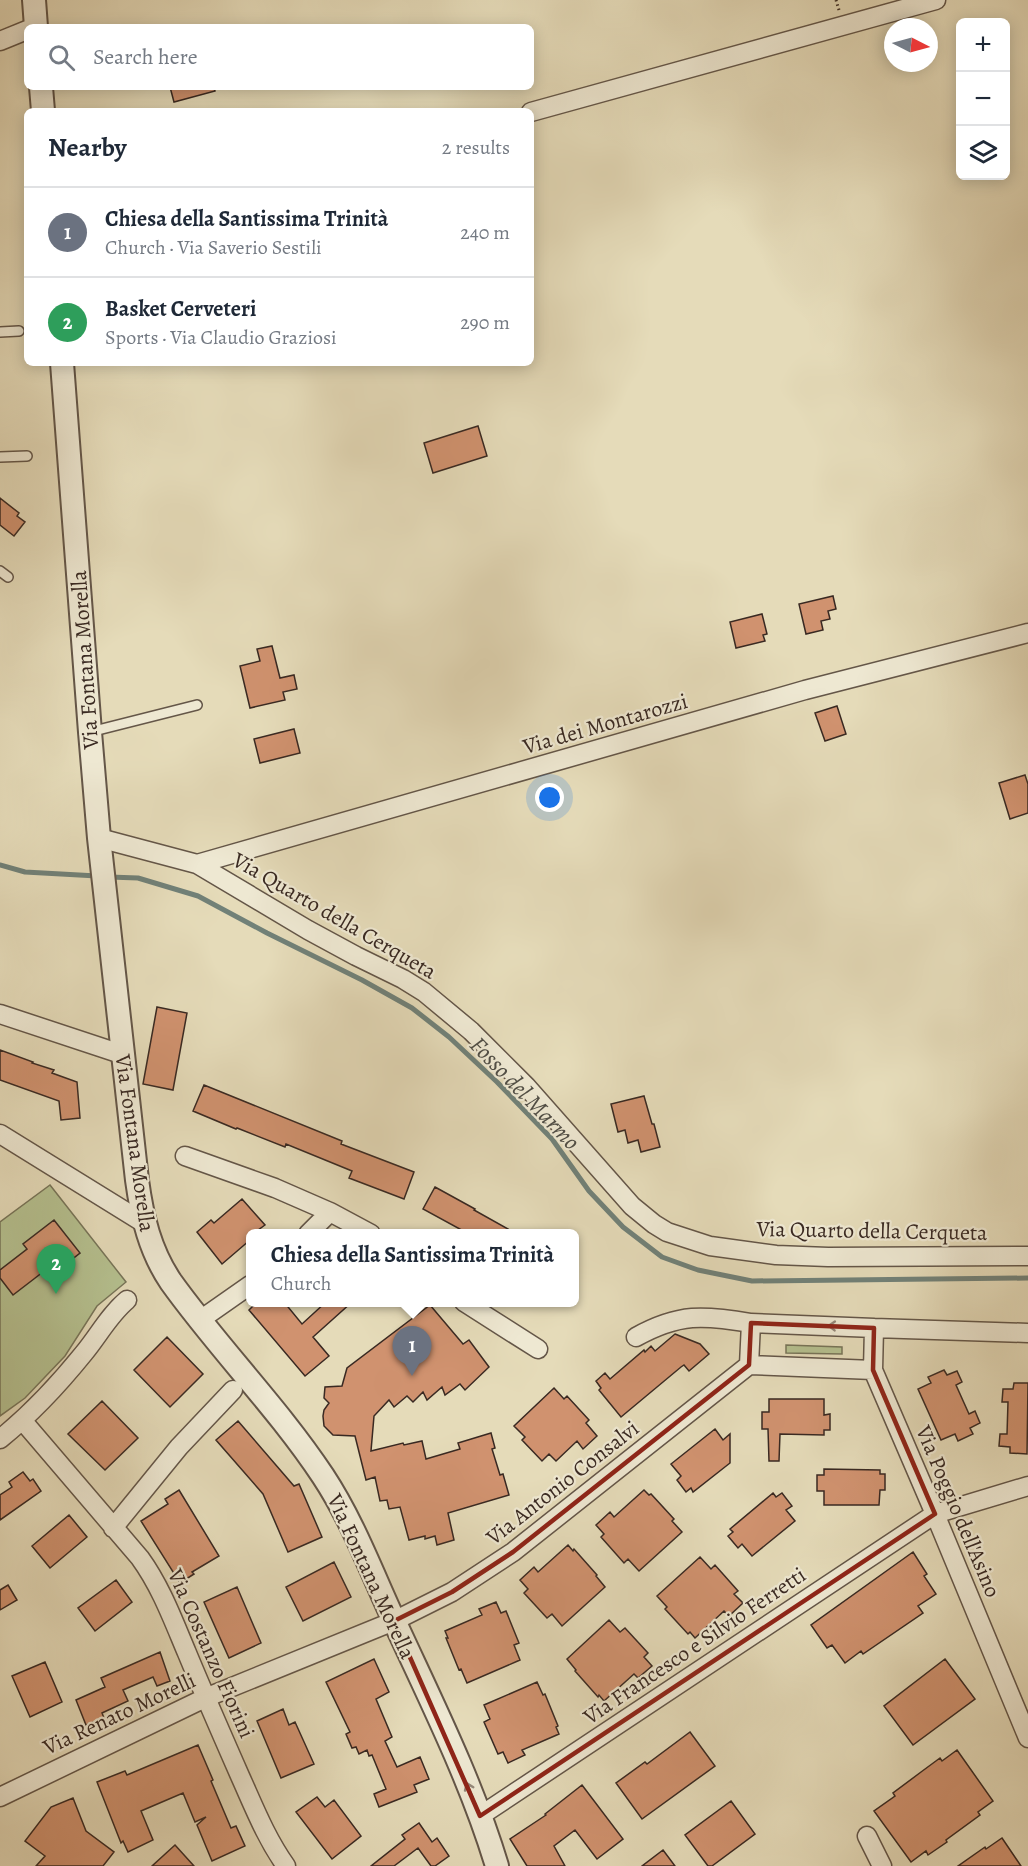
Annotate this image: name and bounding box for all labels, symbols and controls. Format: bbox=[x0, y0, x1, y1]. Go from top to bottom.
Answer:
north arrow bbox=[884, 18, 938, 72]
map controls bbox=[956, 18, 1010, 180]
button: + bbox=[956, 18, 1010, 72]
search box bbox=[24, 24, 534, 90]
icon: search bbox=[45, 41, 78, 74]
text: Search here bbox=[93, 42, 198, 72]
button: − bbox=[956, 72, 1010, 126]
button: layers bbox=[956, 126, 1010, 180]
text: Nearby bbox=[48, 130, 127, 165]
text: 2 results bbox=[442, 134, 510, 161]
text: Chiesa della Santissima Trinità bbox=[105, 204, 388, 234]
text: 1 bbox=[64, 219, 71, 246]
text: 240 m bbox=[460, 219, 510, 246]
text: Church · Via Saverio Sestili bbox=[105, 234, 322, 261]
text: Basket Cerveteri bbox=[105, 294, 256, 324]
text: 2 bbox=[63, 309, 72, 336]
text: 290 m bbox=[460, 309, 510, 336]
text: Sports · Via Claudio Graziosi bbox=[105, 324, 337, 351]
street label: Via Fontana Morella bbox=[64, 569, 106, 751]
street label: Via dei Montarozzi bbox=[519, 686, 691, 762]
your location bbox=[535, 783, 564, 812]
street label: Via Quarto della Cerqueta bbox=[226, 845, 443, 987]
water label: Fosso del Marmo bbox=[463, 1029, 587, 1157]
street label: Via Fontana Morella bbox=[108, 1051, 162, 1235]
street label: Via Quarto della Cerqueta bbox=[755, 1214, 988, 1248]
popup bbox=[246, 1229, 579, 1307]
text: Chiesa della Santissima Trinità bbox=[271, 1240, 554, 1270]
pin: 2 bbox=[36, 1244, 76, 1294]
text: Church bbox=[271, 1270, 331, 1297]
one-way arrow bbox=[827, 1321, 847, 1332]
pin: 1 bbox=[392, 1326, 432, 1376]
street label: Via Antonio Consalvi bbox=[479, 1414, 645, 1553]
street label: Via Poggio dell'Asino bbox=[908, 1420, 1008, 1602]
street label: Via Fontana Morella bbox=[319, 1488, 423, 1665]
street label: Via Francesco e Silvio Ferretti bbox=[576, 1560, 812, 1732]
street label: Via Costanzo Fiorini bbox=[160, 1563, 262, 1743]
street label: Via Renato Morelli bbox=[37, 1665, 201, 1763]
one-way arrow bbox=[464, 1782, 475, 1801]

